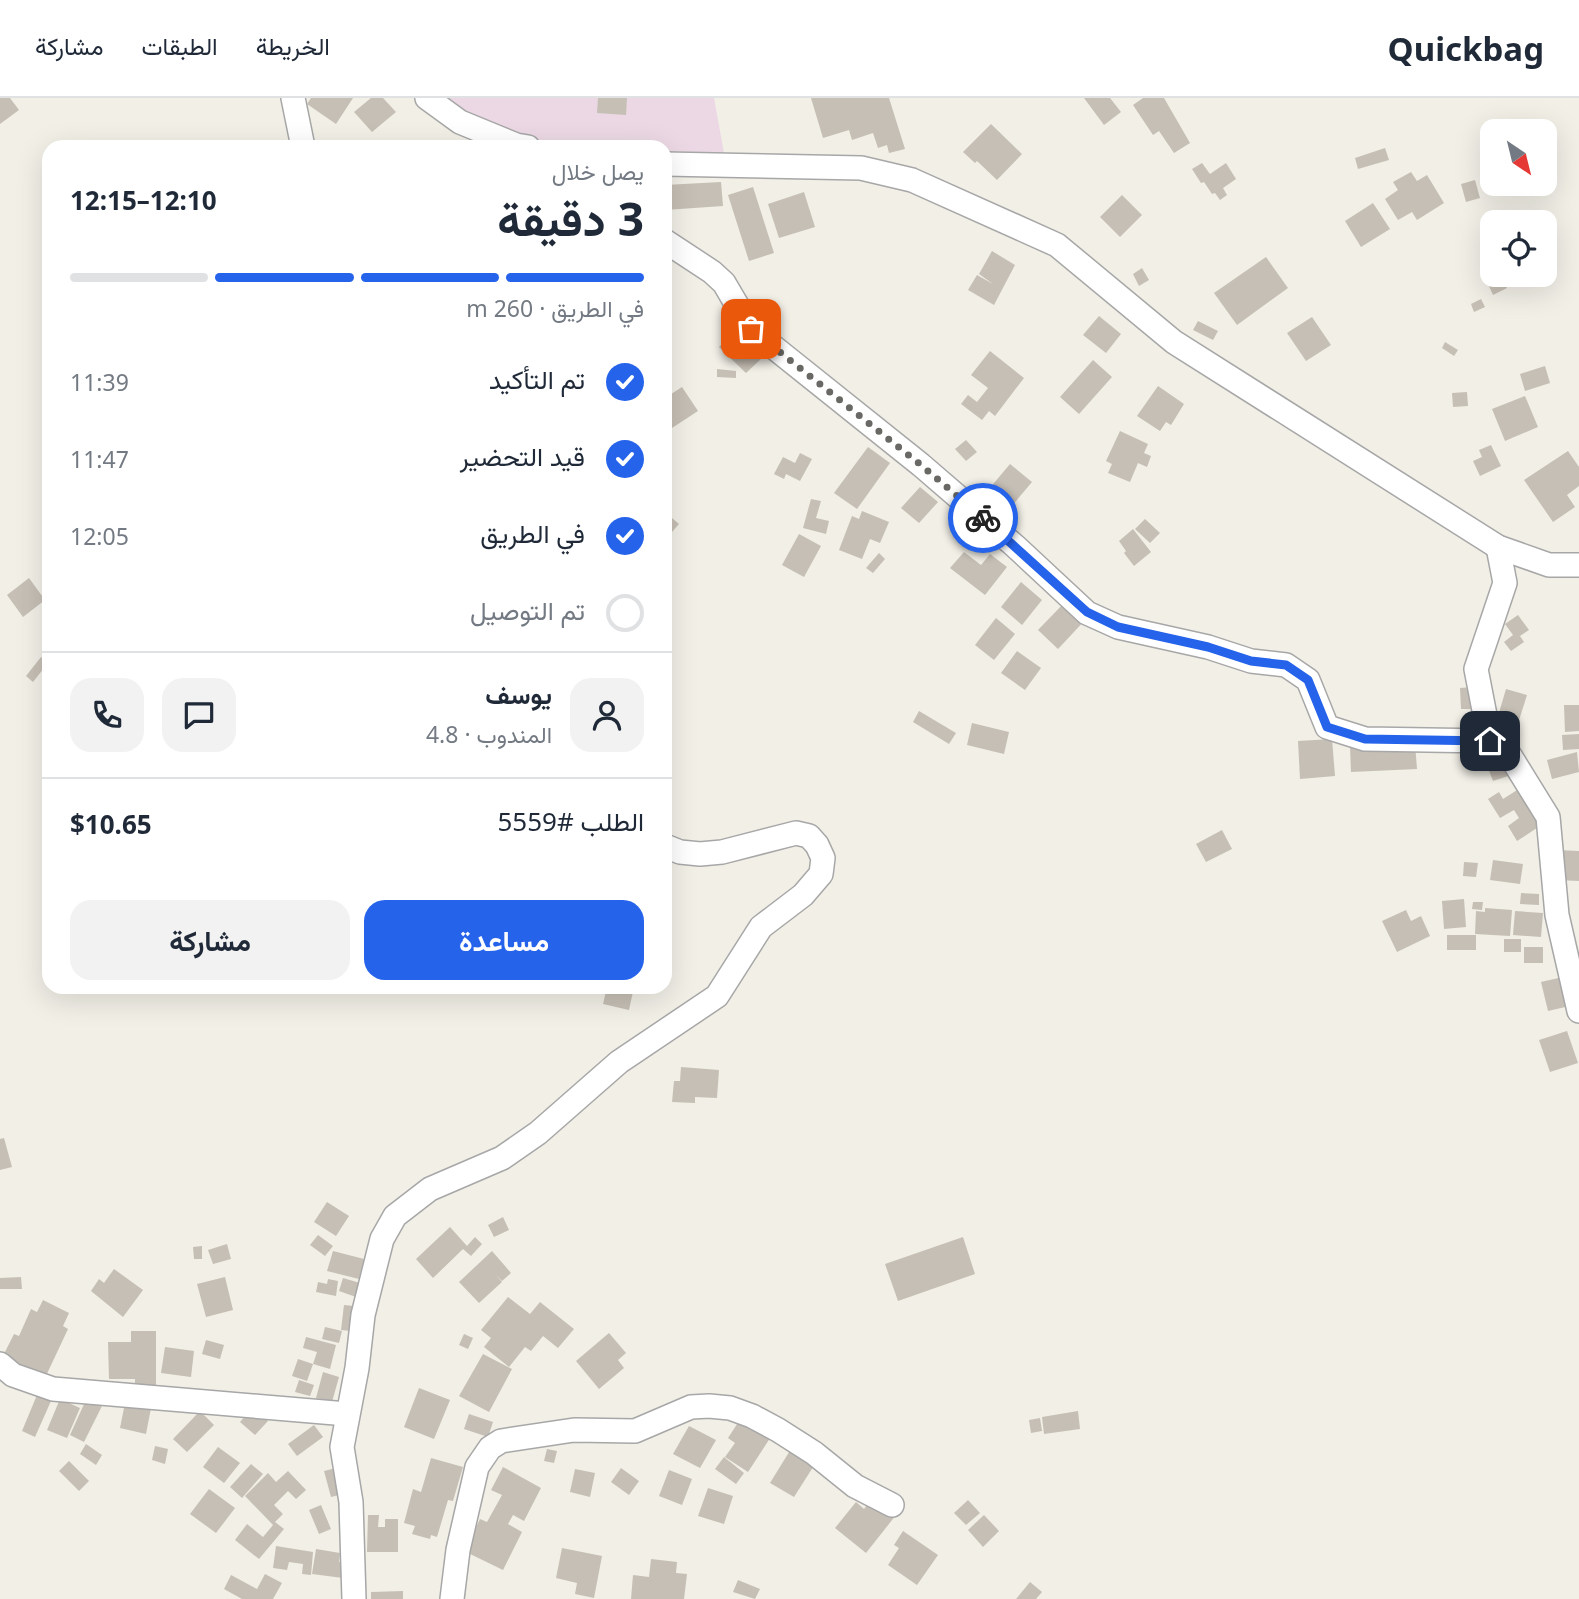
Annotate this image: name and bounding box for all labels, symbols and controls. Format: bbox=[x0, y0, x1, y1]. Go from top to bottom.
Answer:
text: Quickbag bbox=[1388, 26, 1544, 71]
text: مشاركة bbox=[35, 29, 103, 62]
text: الطبقات bbox=[141, 29, 218, 62]
text: الخريطة bbox=[256, 29, 330, 62]
north arrow bbox=[1480, 119, 1558, 196]
map controls bbox=[1480, 119, 1557, 287]
text: يصل خلال bbox=[552, 155, 644, 187]
text: 12:10–12:15 bbox=[70, 182, 217, 218]
text: 3 دقيقة bbox=[497, 187, 644, 249]
button: locate bbox=[1480, 210, 1557, 287]
text: في الطريق · 260 m bbox=[466, 292, 644, 324]
pin bbox=[721, 299, 781, 359]
icon: bag bbox=[732, 310, 770, 348]
text: تم التأكيد bbox=[489, 361, 585, 397]
icon: check bbox=[606, 363, 644, 401]
text: 11:39 bbox=[70, 366, 129, 398]
text: قيد التحضير bbox=[460, 438, 585, 474]
icon: check bbox=[606, 440, 644, 478]
text: 11:47 bbox=[70, 443, 129, 475]
courier bbox=[948, 483, 1018, 553]
icon: bike bbox=[964, 499, 1002, 537]
text: في الطريق bbox=[480, 515, 585, 551]
icon: check bbox=[606, 517, 644, 555]
text: 12:05 bbox=[70, 520, 129, 552]
text: تم التوصيل bbox=[470, 592, 585, 628]
text: يوسف bbox=[485, 676, 552, 712]
button: phone bbox=[70, 678, 144, 752]
button: chat bbox=[162, 678, 236, 752]
button: person bbox=[570, 678, 644, 752]
pin bbox=[1460, 711, 1520, 771]
text: المندوب · 4.8 bbox=[426, 718, 552, 750]
icon: home bbox=[1471, 722, 1509, 760]
text: الطلب #5559 bbox=[497, 803, 644, 839]
text: $10.65 bbox=[70, 806, 152, 842]
button: مشاركة bbox=[70, 900, 350, 980]
button: مساعدة bbox=[364, 900, 644, 980]

